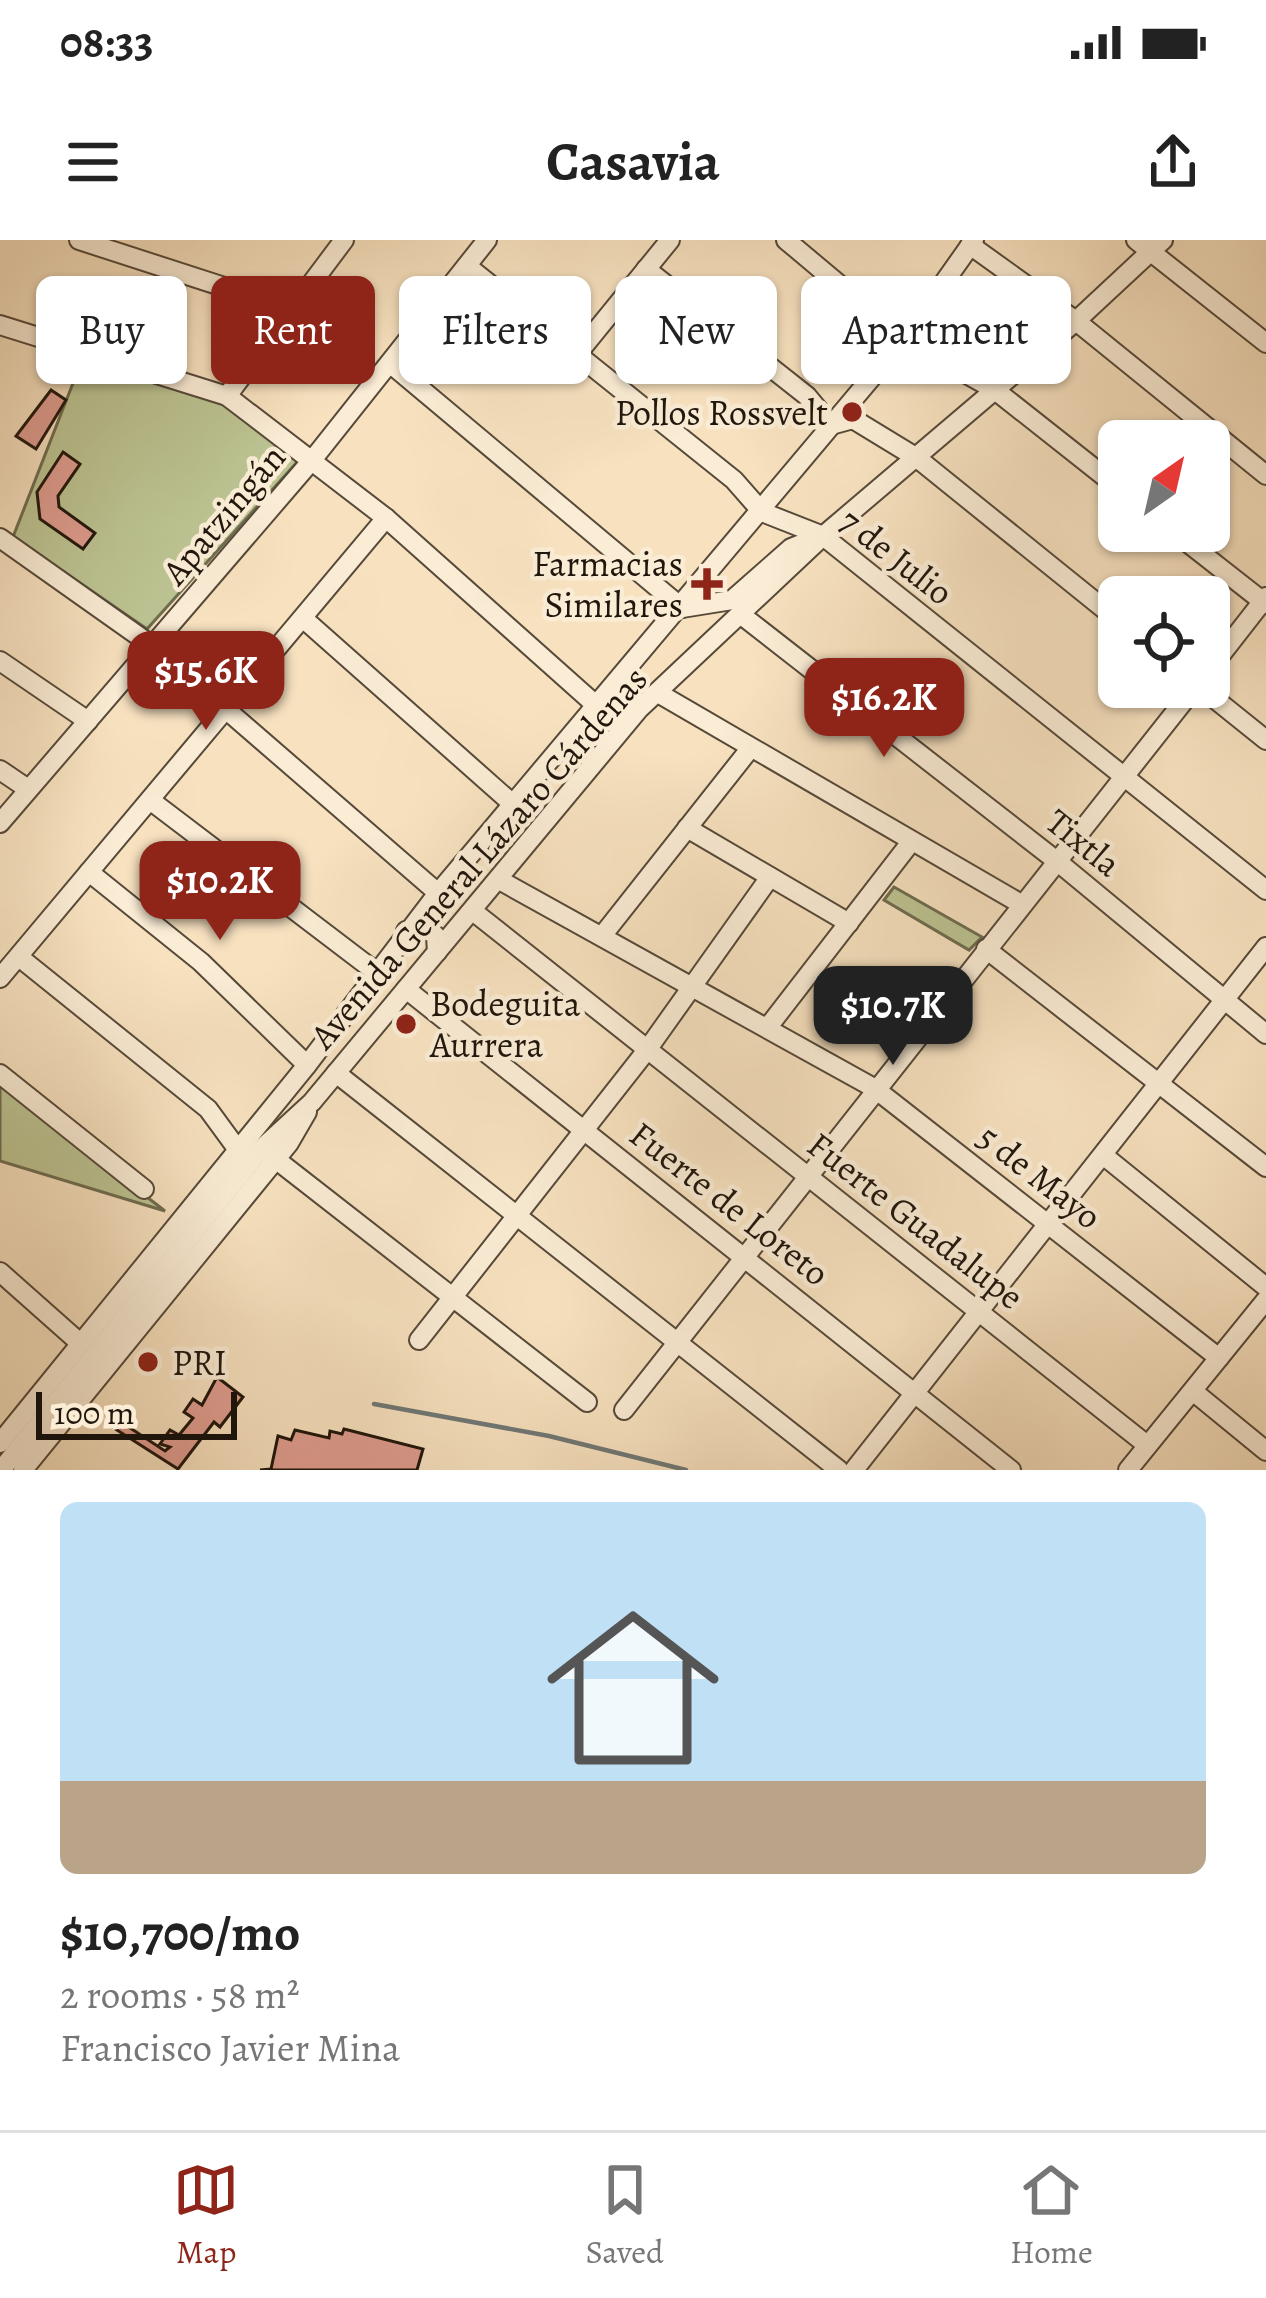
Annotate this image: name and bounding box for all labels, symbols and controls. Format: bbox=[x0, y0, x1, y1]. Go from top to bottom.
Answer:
text: 08:33 bbox=[60, 11, 154, 73]
text: Casavia bbox=[546, 125, 720, 199]
icon: menu bbox=[60, 129, 126, 195]
icon: share bbox=[1140, 129, 1206, 195]
chip: Buy bbox=[36, 276, 187, 384]
chip: Rent bbox=[211, 276, 375, 384]
chip: Filters bbox=[399, 276, 591, 384]
chip: New bbox=[615, 276, 777, 384]
chip: Apartment bbox=[801, 276, 1071, 384]
place label: Pollos Rossvelt bbox=[615, 388, 828, 437]
marker: Pollos Rossvelt bbox=[839, 399, 865, 425]
north arrow bbox=[1098, 420, 1230, 552]
map controls bbox=[1098, 420, 1230, 708]
street label: Apatzingán bbox=[150, 434, 296, 595]
street label: 7 de Julio bbox=[830, 496, 964, 616]
place label: Farmacias Similares bbox=[532, 539, 683, 629]
marker: Farmacias Similares bbox=[694, 571, 720, 597]
button: locate bbox=[1098, 576, 1230, 708]
pin: $15.6K bbox=[108, 631, 304, 733]
text: $15.6K bbox=[154, 643, 258, 696]
street label: Avenida General Lázaro Cárdenas bbox=[298, 655, 658, 1060]
pin: $16.2K bbox=[786, 658, 982, 760]
text: $16.2K bbox=[831, 670, 937, 723]
street label: Tixtla bbox=[1036, 797, 1132, 888]
pin: $10.2K bbox=[122, 841, 318, 943]
text: $10.2K bbox=[167, 853, 273, 906]
pin: $10.7K bbox=[795, 966, 991, 1068]
text: $10.7K bbox=[841, 978, 945, 1031]
place label: Bodeguita Aurrera bbox=[429, 979, 581, 1069]
marker: Bodeguita Aurrera bbox=[393, 1011, 419, 1037]
street label: Fuerte de Loreto bbox=[620, 1110, 840, 1297]
street label: 5 de Mayo bbox=[968, 1113, 1112, 1240]
street label: Fuerte Guadalupe bbox=[797, 1120, 1034, 1320]
place label: PRI bbox=[172, 1338, 227, 1387]
marker: PRI bbox=[135, 1349, 161, 1375]
scale bar bbox=[36, 1386, 237, 1439]
text: 100 m bbox=[54, 1390, 134, 1435]
icon: home bbox=[525, 1580, 741, 1796]
text: $10,700/mo bbox=[60, 1898, 300, 1968]
text: 2 rooms · 58 m² bbox=[60, 1968, 300, 2021]
text: Francisco Javier Mina bbox=[60, 2021, 400, 2074]
tab: Map bbox=[173, 2157, 239, 2274]
tab: Saved bbox=[585, 2157, 664, 2274]
tab: Home bbox=[1010, 2157, 1093, 2274]

